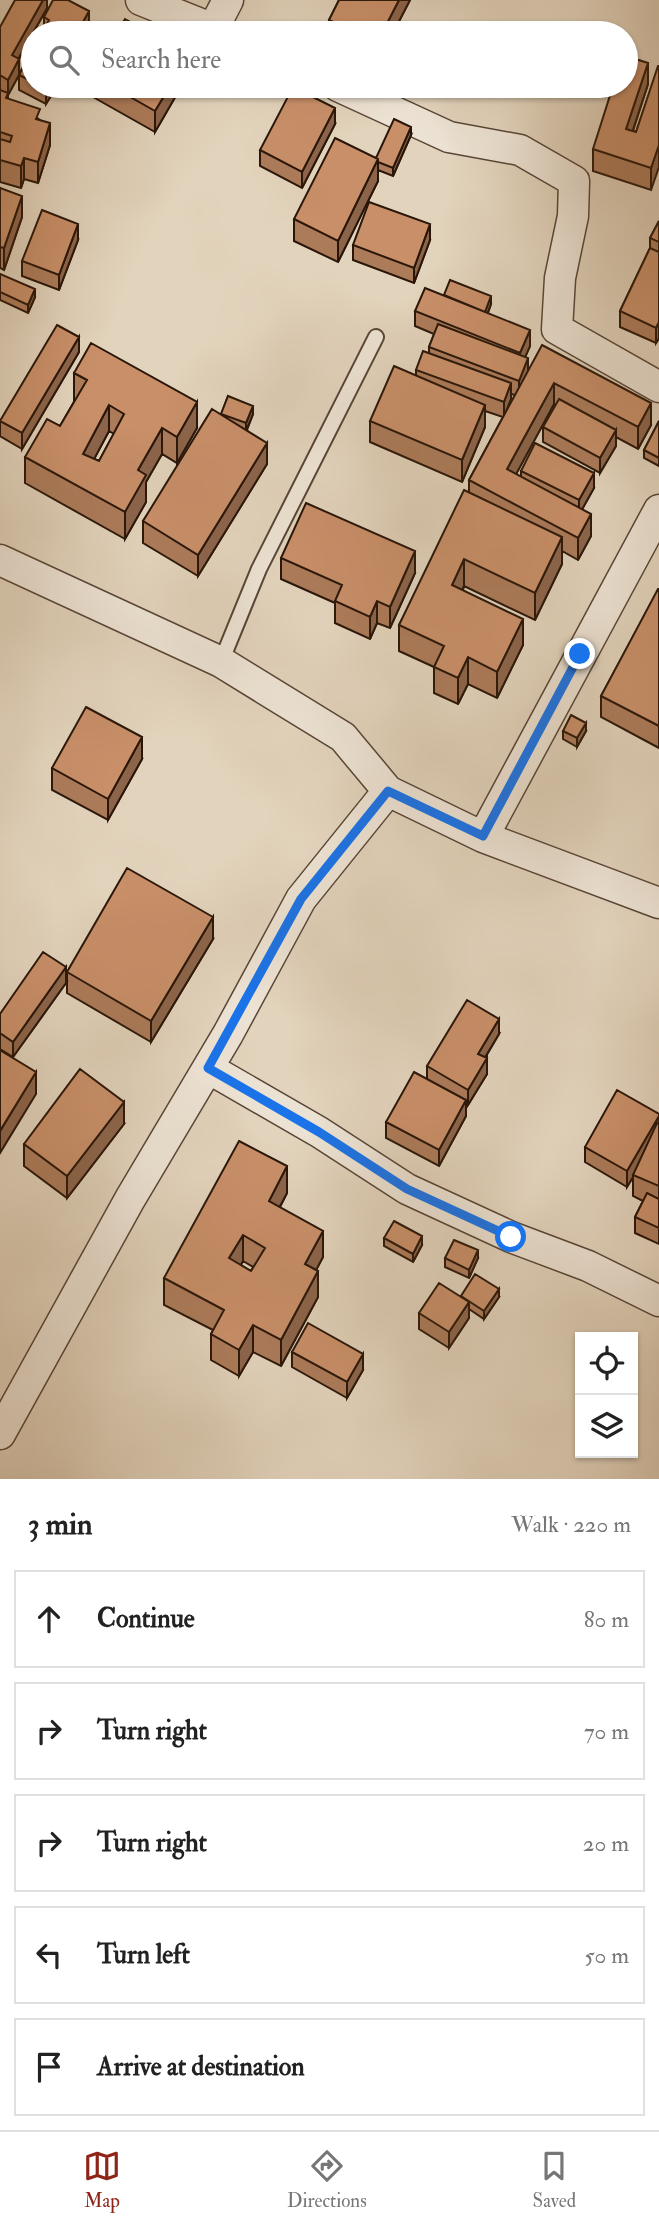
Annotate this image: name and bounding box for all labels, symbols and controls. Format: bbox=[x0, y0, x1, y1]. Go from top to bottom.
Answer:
search box bbox=[21, 21, 638, 98]
icon: search bbox=[45, 41, 83, 79]
text: Search here bbox=[101, 44, 221, 76]
route end bbox=[564, 638, 595, 669]
route start bbox=[495, 1221, 526, 1252]
map controls bbox=[575, 1332, 638, 1458]
button: locate bbox=[575, 1332, 638, 1395]
button: layers bbox=[575, 1395, 638, 1458]
text: 3 min bbox=[28, 1506, 93, 1543]
text: Walk · 220 m bbox=[511, 1510, 631, 1539]
icon: ahead bbox=[30, 1600, 68, 1638]
text: Continue bbox=[97, 1603, 195, 1635]
text: 80 m bbox=[584, 1605, 629, 1634]
icon: right bbox=[30, 1712, 68, 1750]
text: Turn right bbox=[97, 1715, 207, 1747]
text: 70 m bbox=[584, 1717, 629, 1746]
icon: right bbox=[30, 1824, 68, 1862]
text: Turn right bbox=[97, 1827, 207, 1859]
text: 20 m bbox=[583, 1829, 629, 1858]
icon: left bbox=[30, 1936, 68, 1974]
text: Turn left bbox=[97, 1939, 190, 1971]
text: 50 m bbox=[585, 1941, 629, 1970]
icon: arrive bbox=[30, 2048, 68, 2086]
text: Arrive at destination bbox=[97, 2051, 305, 2083]
tab: Map bbox=[83, 2147, 121, 2213]
tab: Directions bbox=[287, 2147, 367, 2213]
tab: Saved bbox=[533, 2147, 576, 2213]

